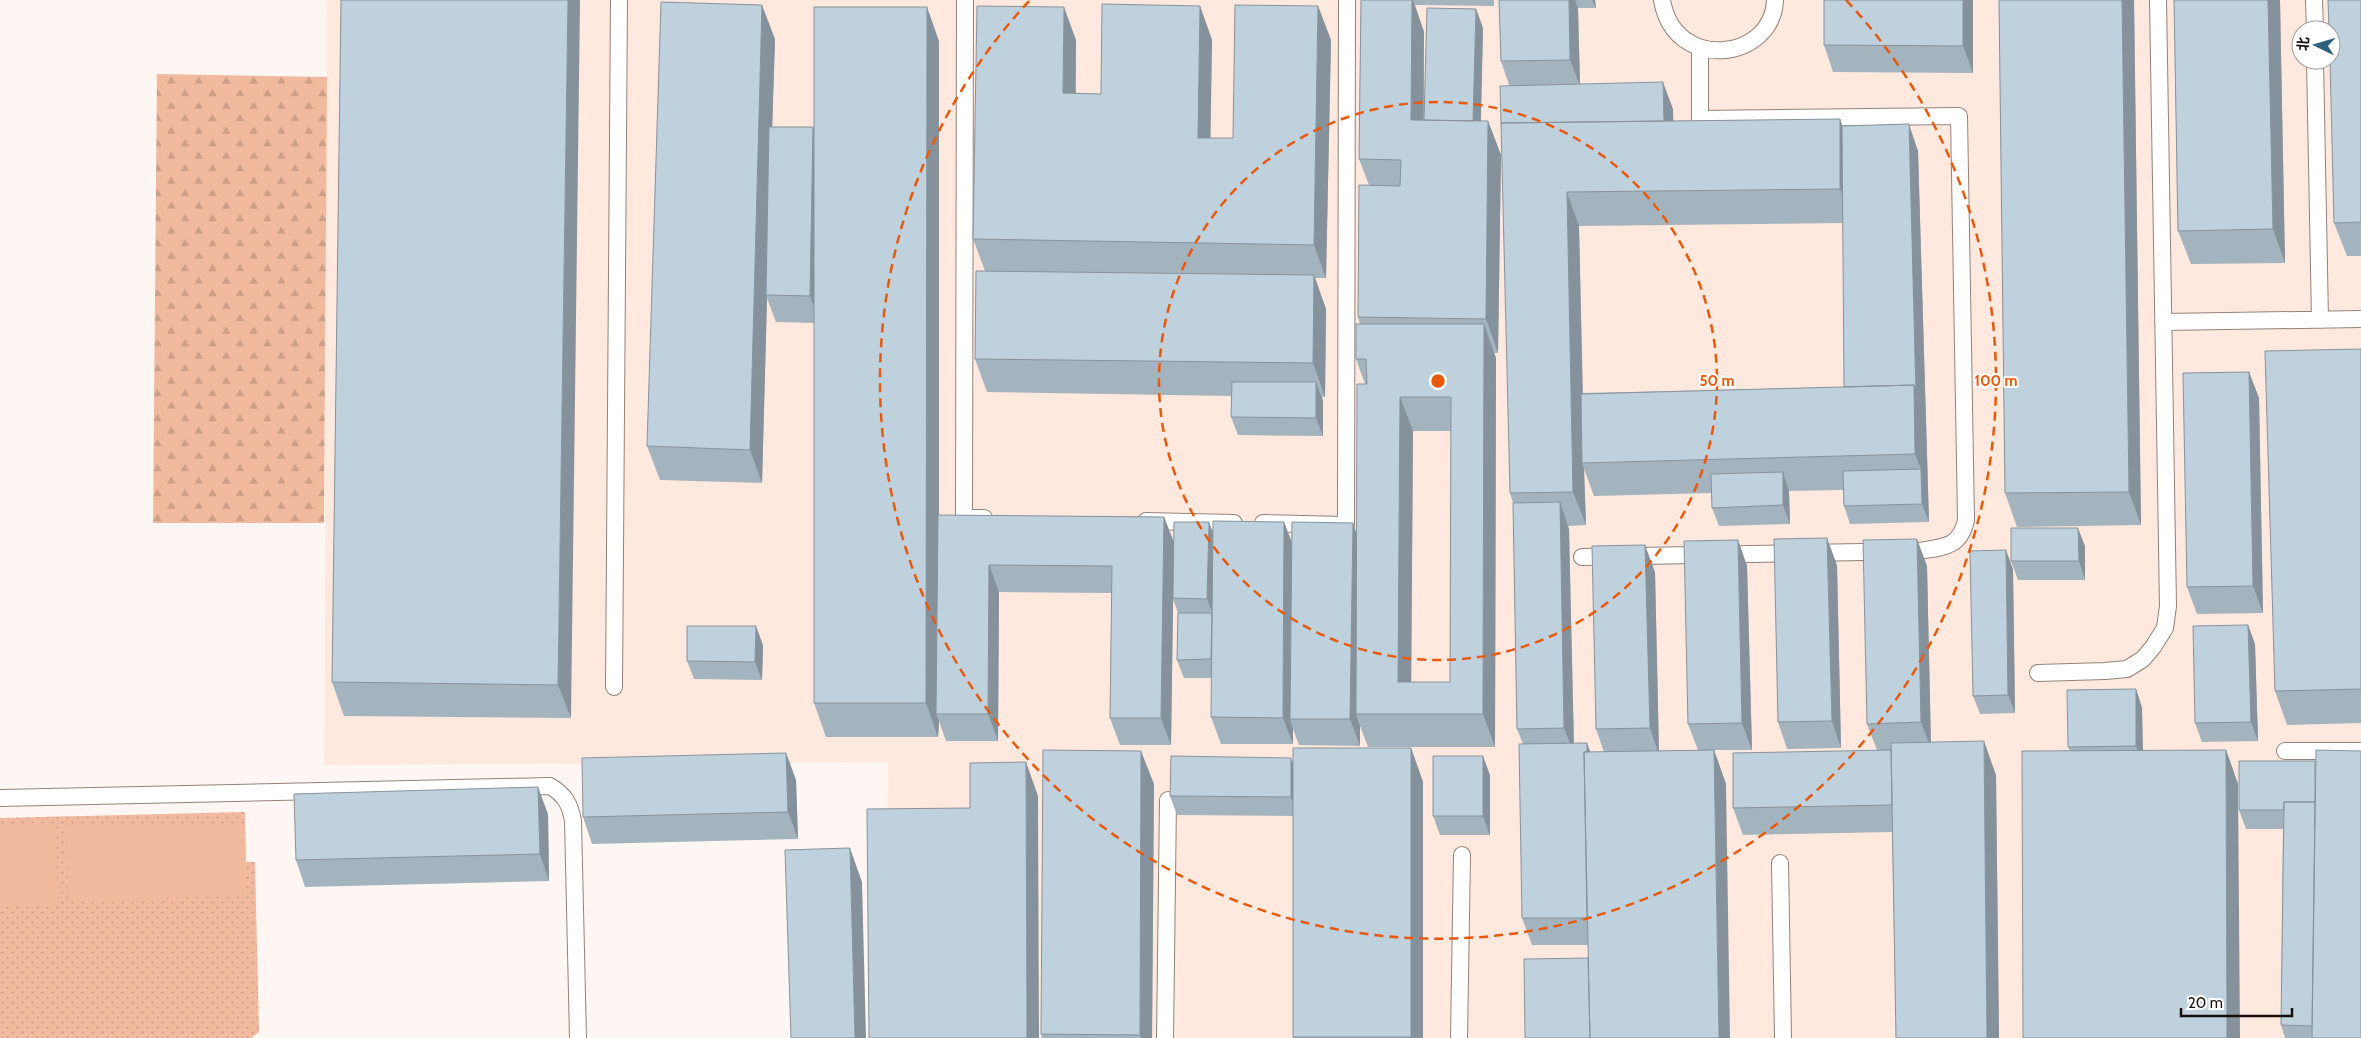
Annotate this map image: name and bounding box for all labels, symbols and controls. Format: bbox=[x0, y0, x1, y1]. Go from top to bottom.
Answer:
north arrow bbox=[2291, 20, 2341, 70]
text: 北 bbox=[2293, 36, 2313, 52]
centre of rings bbox=[1429, 372, 1447, 390]
text: 50 m bbox=[1699, 372, 1735, 390]
text: 100 m bbox=[1974, 372, 2018, 390]
scale bar bbox=[2181, 986, 2292, 1018]
text: 20 m bbox=[2188, 994, 2223, 1012]

